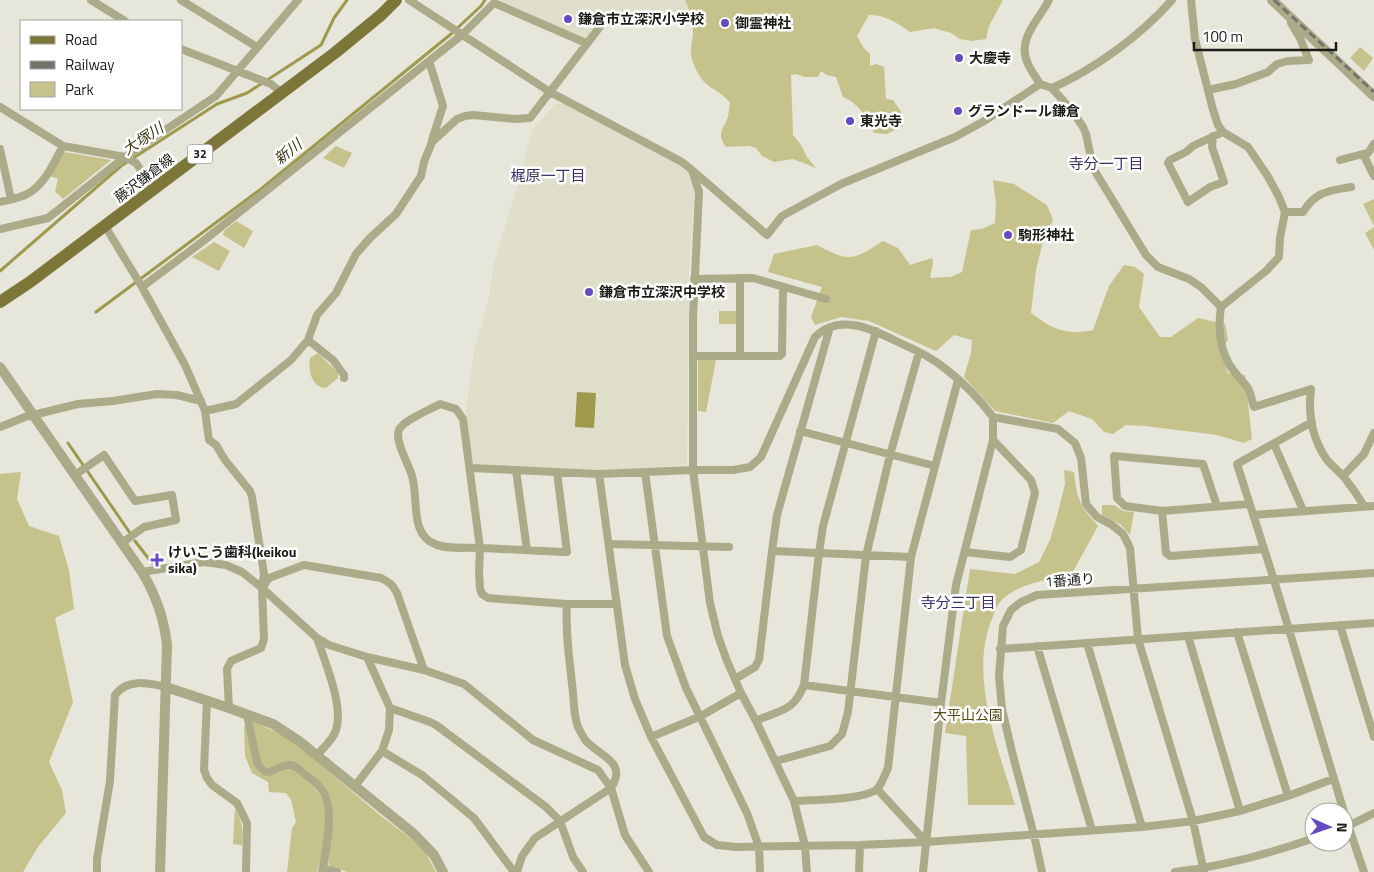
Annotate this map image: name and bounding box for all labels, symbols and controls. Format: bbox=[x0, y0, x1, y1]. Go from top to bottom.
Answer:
place label: 鎌倉市立深沢小学校 bbox=[578, 8, 704, 29]
place label: 御霊神社 bbox=[735, 12, 791, 33]
marker: 鎌倉市立深沢小学校 bbox=[562, 13, 574, 25]
marker: 御霊神社 bbox=[719, 17, 731, 29]
legend bbox=[20, 20, 182, 110]
scale bar bbox=[1194, 20, 1336, 52]
text: 100 m bbox=[1202, 25, 1243, 48]
text: Road bbox=[65, 28, 97, 51]
place label: 大慶寺 bbox=[969, 47, 1011, 68]
marker: 大慶寺 bbox=[953, 52, 965, 64]
text: Railway bbox=[65, 53, 115, 76]
text: Park bbox=[65, 78, 94, 101]
place label: グランドール鎌倉 bbox=[968, 100, 1080, 121]
marker: グランドール鎌倉 bbox=[952, 105, 964, 117]
place label: 東光寺 bbox=[860, 110, 902, 131]
marker: 東光寺 bbox=[844, 115, 856, 127]
water label: 大塚川 bbox=[118, 116, 170, 160]
water label: 新川 bbox=[269, 132, 308, 170]
road number: 32 bbox=[188, 144, 212, 164]
street label: 藤沢鎌倉線 bbox=[109, 148, 178, 207]
district label: 寺分一丁目 bbox=[1068, 152, 1144, 175]
district label: 梶原一丁目 bbox=[510, 164, 586, 187]
place label: 駒形神社 bbox=[1018, 224, 1074, 245]
marker: 駒形神社 bbox=[1002, 229, 1014, 241]
place label: 鎌倉市立深沢中学校 bbox=[599, 281, 725, 302]
marker: 鎌倉市立深沢中学校 bbox=[583, 286, 595, 298]
place label: けいこう歯科(keikou sika) bbox=[168, 541, 296, 578]
marker: けいこう歯科(keikou sika) bbox=[150, 553, 164, 567]
street label: 1番通り bbox=[1044, 567, 1096, 592]
district label: 寺分三丁目 bbox=[920, 591, 996, 614]
park label: 大平山公園 bbox=[933, 704, 1003, 725]
north arrow bbox=[1304, 802, 1354, 852]
text: N bbox=[1332, 822, 1353, 833]

